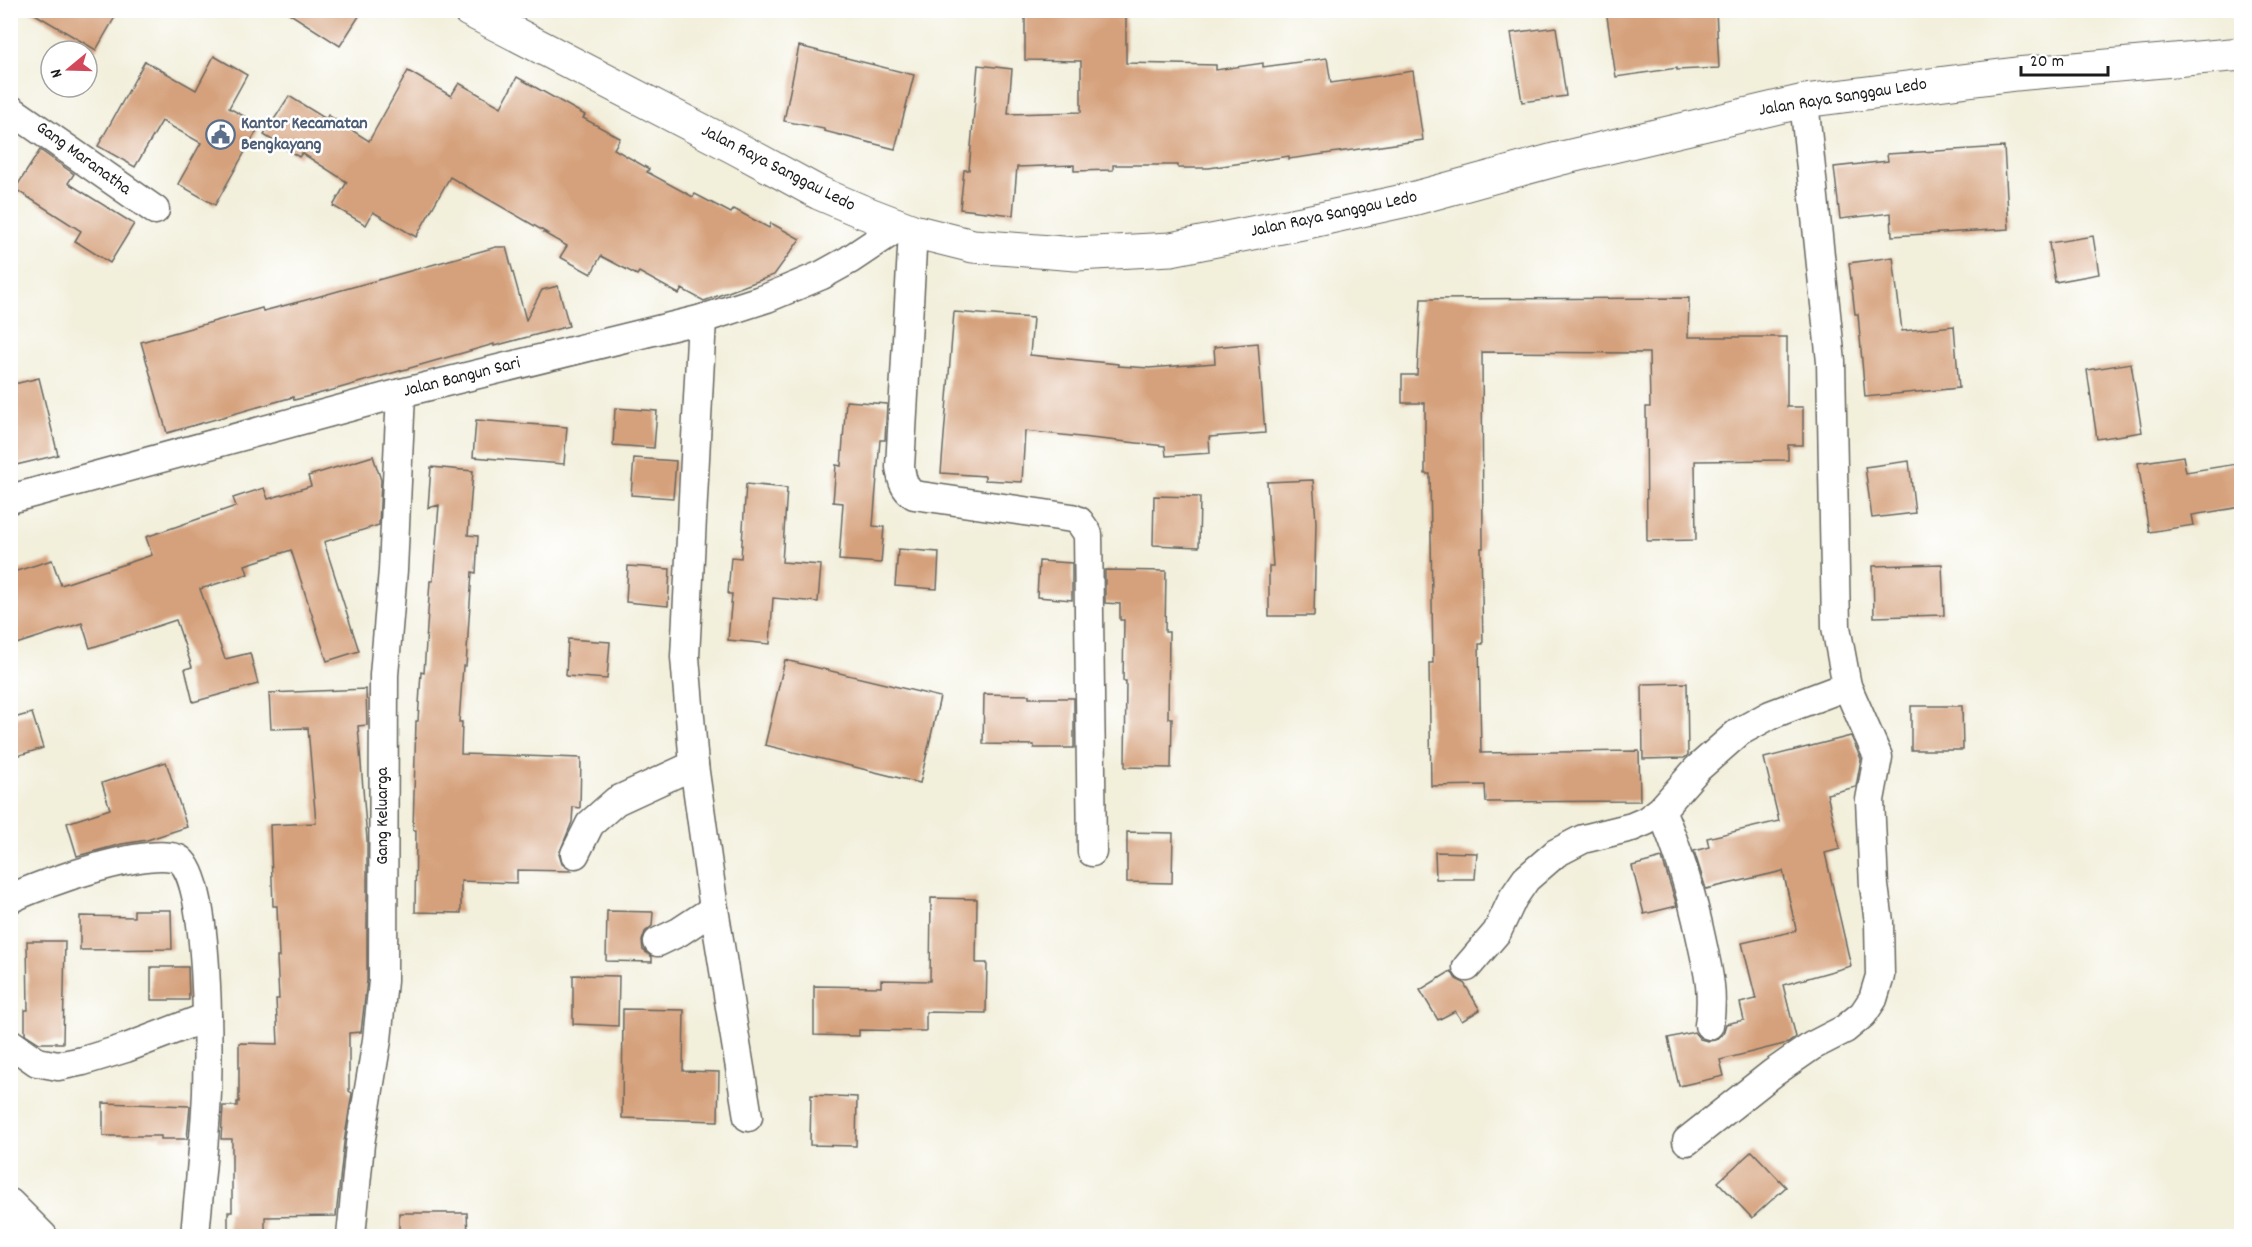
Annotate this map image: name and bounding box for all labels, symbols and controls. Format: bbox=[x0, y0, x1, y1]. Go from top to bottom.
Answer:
north arrow bbox=[39, 39, 99, 99]
scale bar bbox=[2021, 39, 2108, 77]
text: 20 m bbox=[2030, 50, 2064, 75]
text: N bbox=[45, 65, 69, 81]
street label: Jalan Raya Sanggau Ledo bbox=[1757, 72, 1929, 124]
place label: Kantor Kecamatan Bengkayang bbox=[241, 112, 368, 158]
street label: Gang Maranatha bbox=[30, 116, 136, 202]
public building icon: Kantor Kecamatan Bengkayang bbox=[204, 118, 236, 150]
street label: Jalan Raya Sanggau Ledo bbox=[697, 119, 859, 219]
street label: Jalan Raya Sanggau Ledo bbox=[1248, 185, 1420, 245]
street label: Jalan Bangun Sari bbox=[401, 351, 523, 405]
street label: Gang Keluarga bbox=[371, 767, 396, 865]

